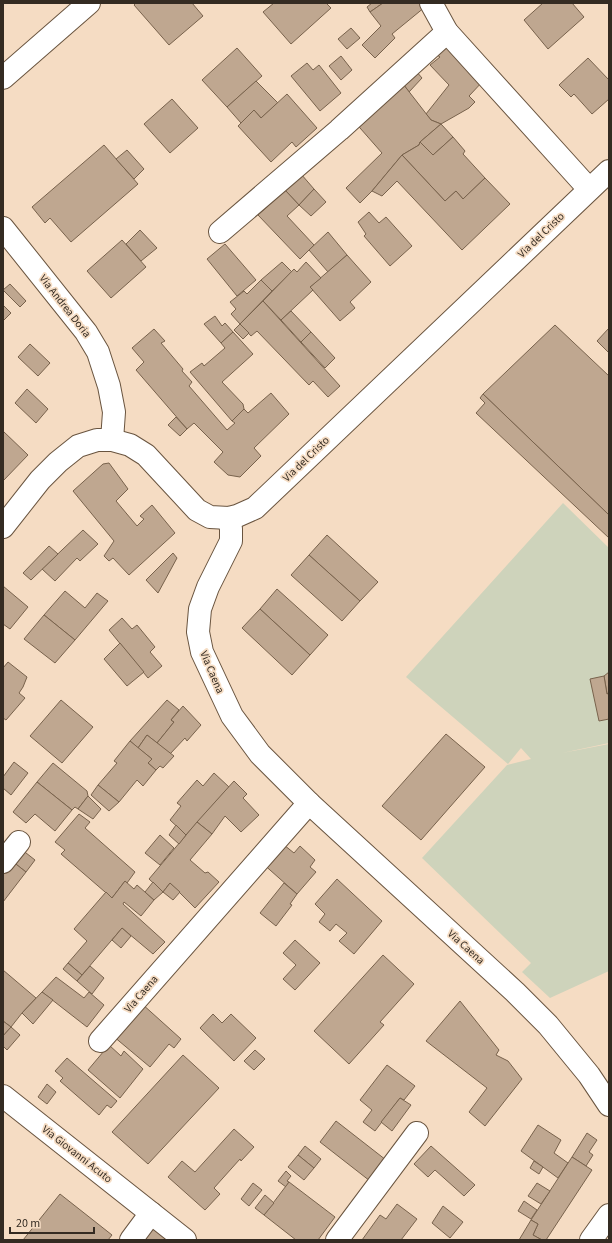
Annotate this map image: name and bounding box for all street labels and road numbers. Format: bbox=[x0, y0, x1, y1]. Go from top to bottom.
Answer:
street label: Via del Cristo bbox=[514, 209, 568, 261]
street label: Via Andrea Doria bbox=[36, 272, 94, 340]
street label: Via del Cristo bbox=[279, 433, 333, 485]
street label: Via Caena bbox=[196, 648, 228, 696]
street label: Via Caena bbox=[444, 926, 488, 968]
street label: Via Caena bbox=[121, 972, 161, 1016]
street label: Via Giovanni Acuto bbox=[39, 1122, 115, 1186]

